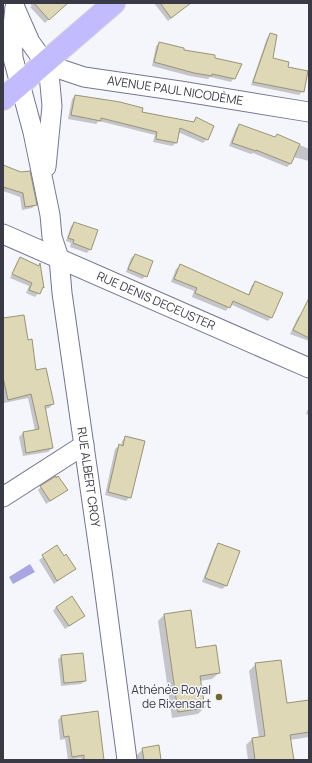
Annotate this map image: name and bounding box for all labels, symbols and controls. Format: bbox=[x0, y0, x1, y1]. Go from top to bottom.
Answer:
street label: AVENUE PAUL NICODÈME bbox=[106, 72, 245, 109]
street label: RUE DENIS DECEUSTER bbox=[94, 267, 219, 334]
street label: RUE ALBERT CROY bbox=[73, 426, 105, 529]
place label: Athénée Royal de Rixensart bbox=[131, 681, 211, 712]
marker: Athénée Royal de Rixensart bbox=[214, 692, 224, 702]

